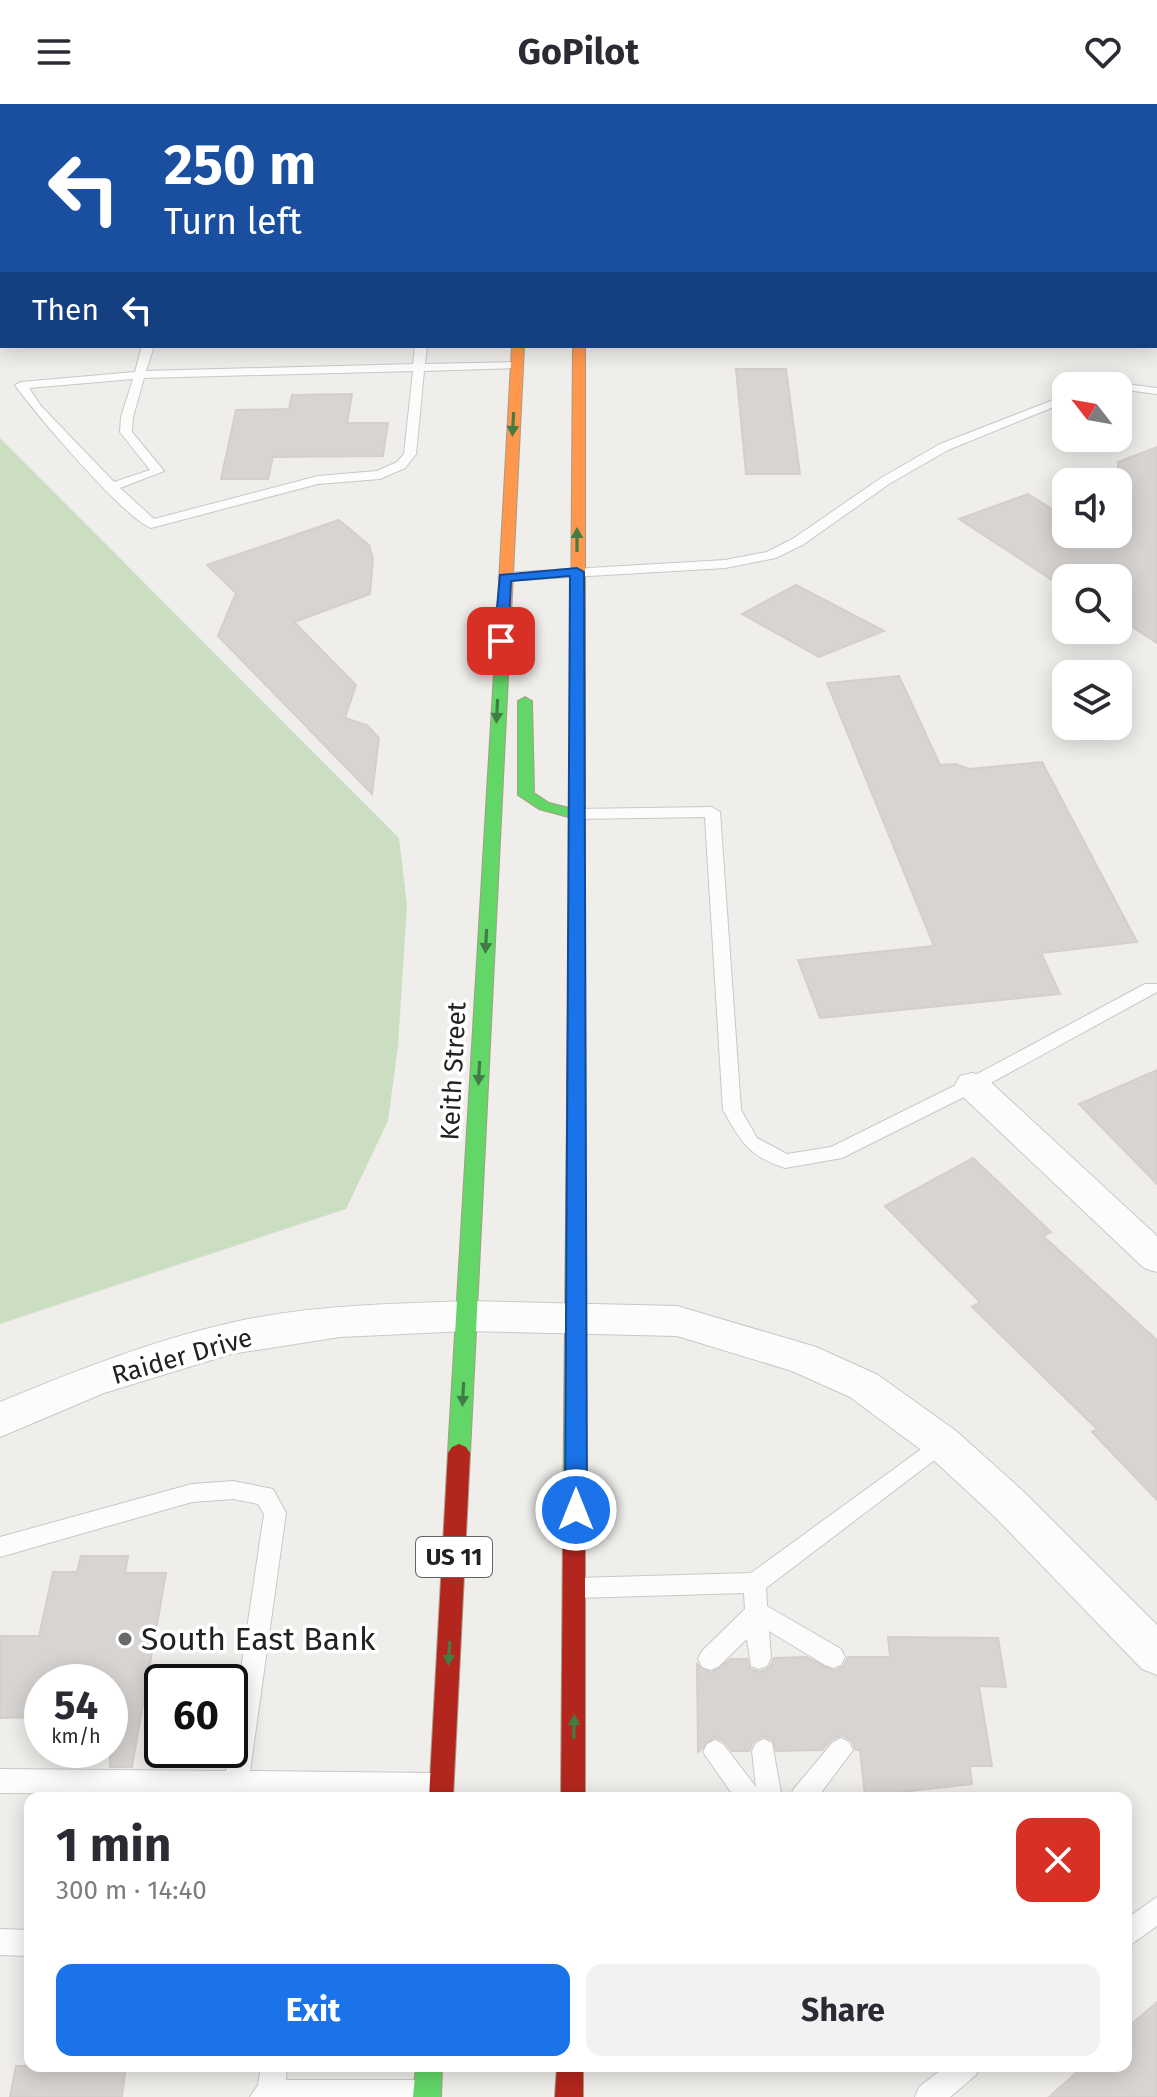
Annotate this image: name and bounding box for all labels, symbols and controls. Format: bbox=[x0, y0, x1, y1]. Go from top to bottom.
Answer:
icon: menu bbox=[32, 30, 76, 74]
text: GoPilot bbox=[518, 30, 639, 74]
icon: heart bbox=[1081, 30, 1125, 74]
text: 250 m bbox=[164, 132, 316, 199]
icon: left bbox=[32, 136, 136, 240]
text: Turn left bbox=[164, 200, 302, 244]
icon: left bbox=[115, 288, 159, 332]
text: Then bbox=[32, 292, 99, 328]
north arrow bbox=[1052, 372, 1132, 452]
map controls bbox=[1052, 372, 1132, 740]
one-way arrow bbox=[507, 412, 520, 437]
button: sound bbox=[1052, 468, 1132, 548]
one-way arrow bbox=[571, 527, 584, 552]
button: search bbox=[1052, 564, 1132, 644]
pin bbox=[467, 607, 535, 675]
icon: arrive bbox=[479, 619, 523, 663]
button: layers bbox=[1052, 660, 1132, 740]
one-way arrow bbox=[490, 699, 503, 724]
one-way arrow bbox=[479, 929, 492, 954]
street label: Keith Street bbox=[434, 1000, 473, 1141]
one-way arrow bbox=[472, 1061, 485, 1086]
street label: Raider Drive bbox=[108, 1322, 256, 1391]
one-way arrow bbox=[456, 1382, 469, 1407]
position arrow bbox=[534, 1468, 618, 1552]
road number: US 11 bbox=[416, 1537, 492, 1577]
place label: South East Bank bbox=[141, 1620, 376, 1658]
marker: South East Bank bbox=[116, 1630, 134, 1648]
one-way arrow bbox=[442, 1641, 455, 1666]
speed limit sign: 60 bbox=[144, 1664, 248, 1768]
text: 54 bbox=[54, 1682, 98, 1730]
one-way arrow bbox=[568, 1714, 580, 1739]
text: km/h bbox=[51, 1724, 101, 1748]
text: 1 min bbox=[56, 1816, 171, 1874]
button: close bbox=[1016, 1818, 1100, 1902]
text: 300 m · 14:40 bbox=[56, 1875, 207, 1906]
button: Exit bbox=[56, 1964, 570, 2056]
button: Share bbox=[586, 1964, 1100, 2056]

